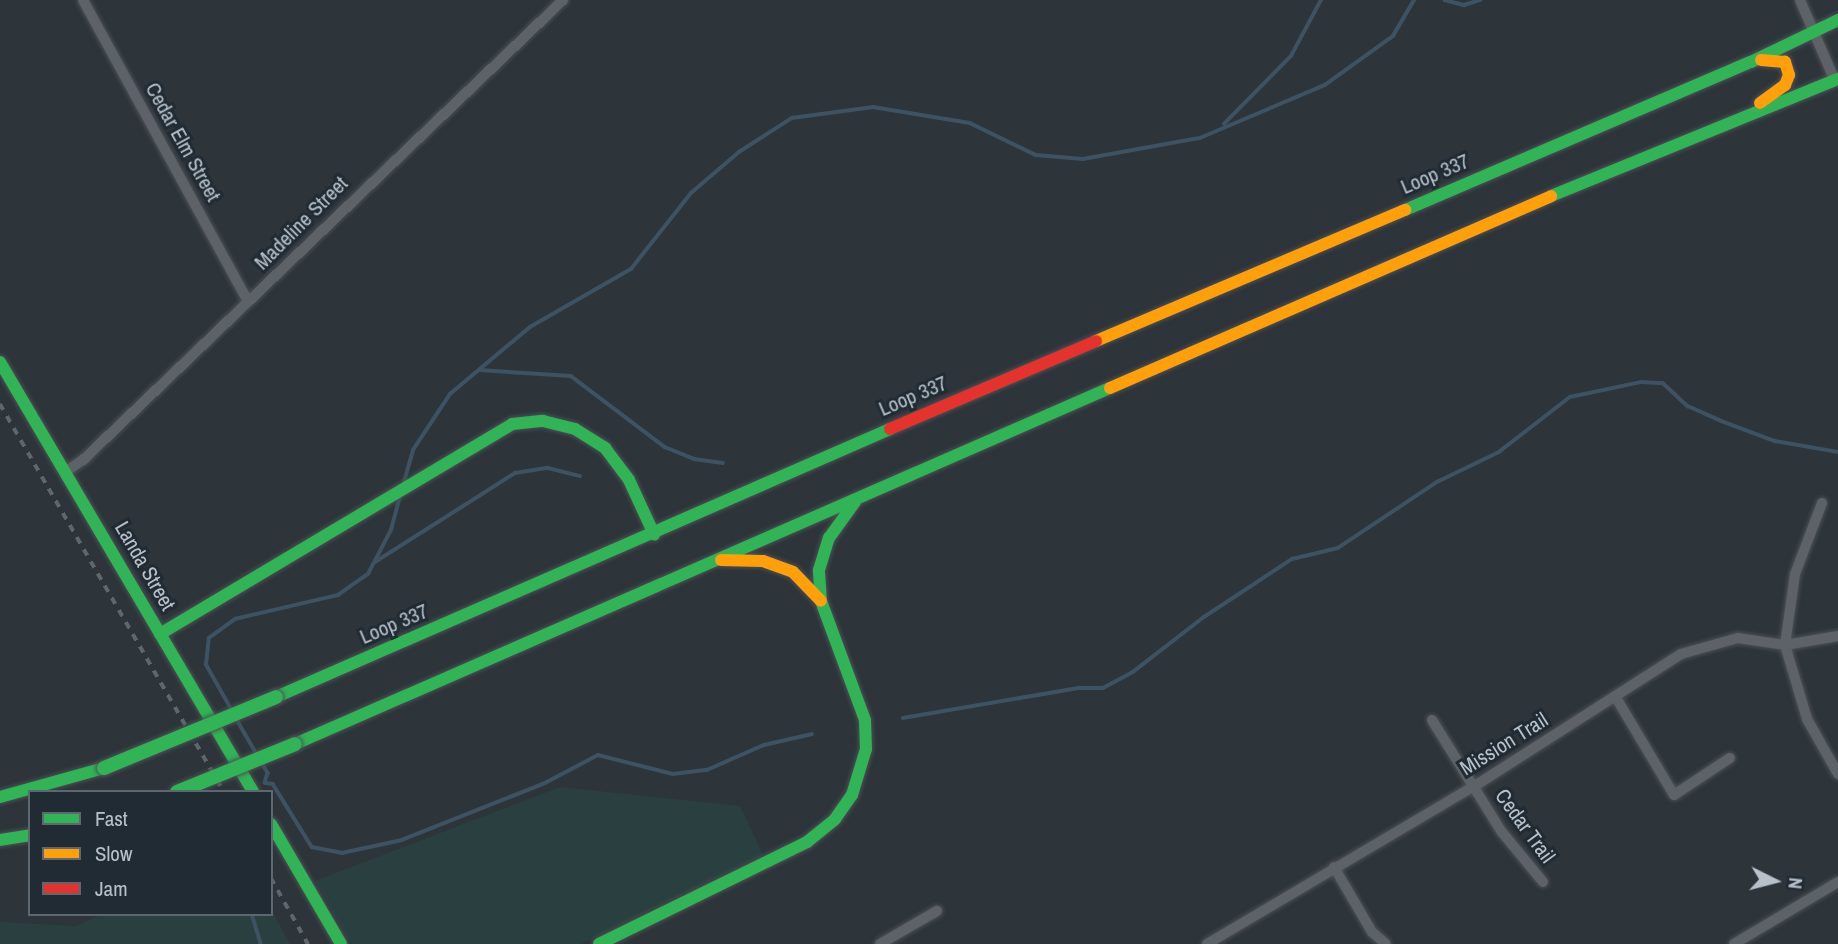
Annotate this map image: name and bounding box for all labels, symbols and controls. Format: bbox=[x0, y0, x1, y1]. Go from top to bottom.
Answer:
street label: Cedar Elm Street bbox=[140, 78, 226, 206]
street label: Loop 337 bbox=[1397, 148, 1473, 200]
street label: Madeline Street bbox=[249, 171, 353, 275]
street label: Loop 337 bbox=[875, 370, 951, 422]
street label: Landa Street bbox=[109, 517, 181, 615]
street label: Loop 337 bbox=[356, 598, 432, 650]
street label: Mission Trail bbox=[1455, 707, 1553, 781]
street label: Cedar Trail bbox=[1490, 784, 1560, 868]
legend bbox=[28, 790, 273, 916]
text: Fast bbox=[95, 804, 128, 833]
text: Slow bbox=[95, 839, 132, 868]
north arrow bbox=[1740, 846, 1810, 916]
text: Jam bbox=[95, 874, 128, 903]
text: N bbox=[1782, 876, 1809, 890]

